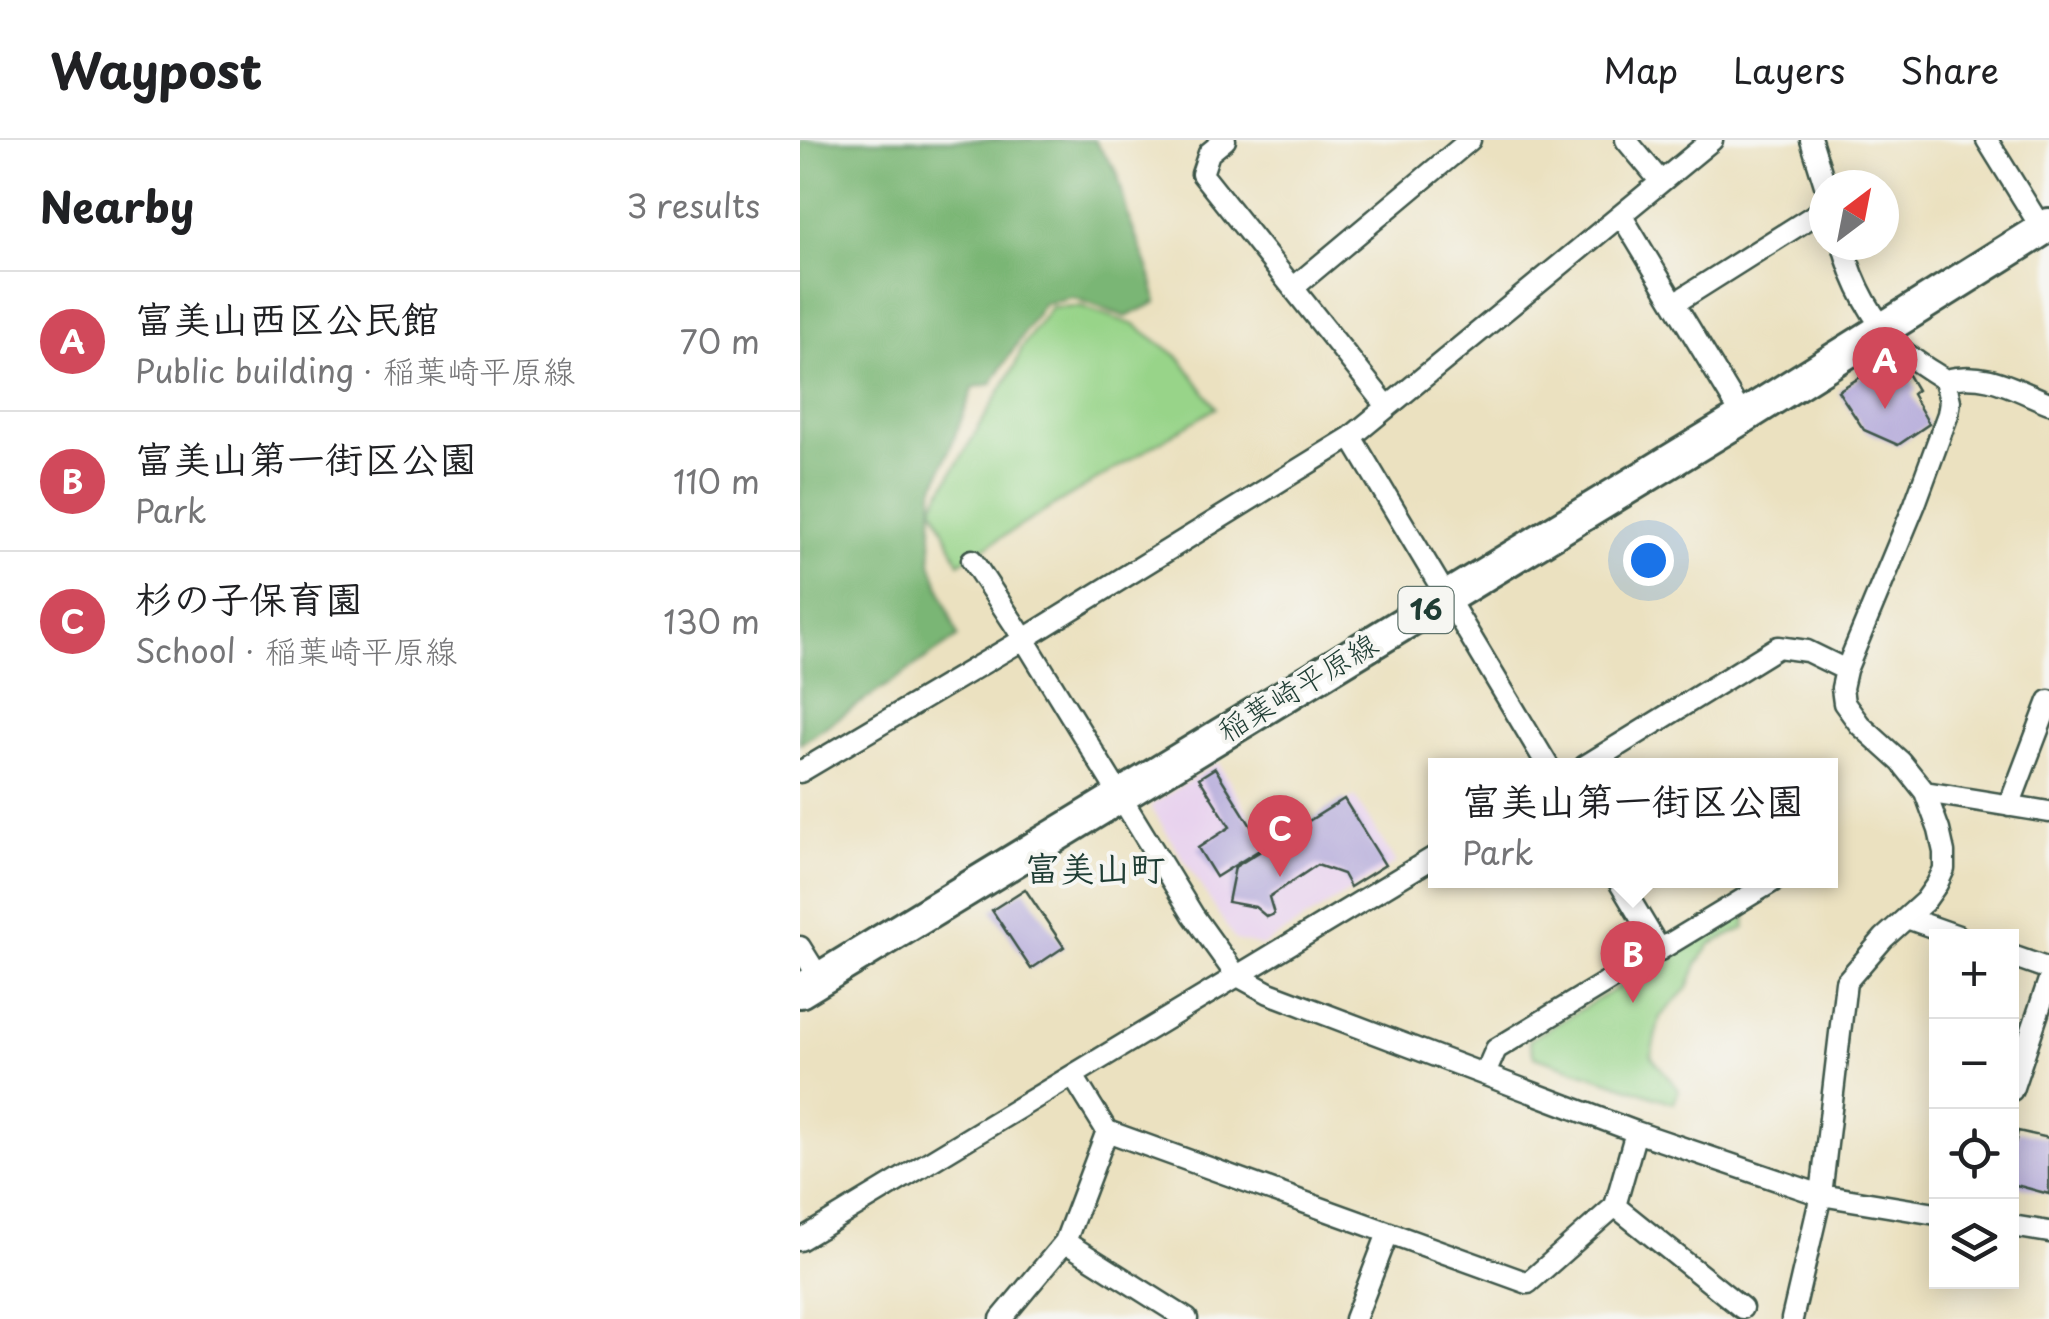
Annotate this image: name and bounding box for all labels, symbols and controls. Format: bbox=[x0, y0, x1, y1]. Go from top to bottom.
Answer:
text: Waypost bbox=[50, 33, 262, 105]
text: Map bbox=[1603, 43, 1678, 96]
text: Layers bbox=[1733, 43, 1845, 96]
text: Share bbox=[1900, 43, 1999, 96]
north arrow bbox=[1809, 170, 1899, 260]
text: Nearby bbox=[40, 174, 194, 237]
text: 3 results bbox=[626, 181, 760, 229]
text: 富美山西区公民館 bbox=[135, 289, 439, 346]
text: A bbox=[60, 317, 85, 365]
text: 70 m bbox=[680, 317, 760, 365]
pin: A bbox=[1852, 326, 1918, 409]
text: Public building · 稲葉崎平原線 bbox=[135, 346, 575, 394]
text: 富美山第一街区公園 bbox=[135, 429, 477, 486]
text: B bbox=[62, 457, 83, 505]
text: 110 m bbox=[673, 457, 760, 505]
text: Park bbox=[135, 486, 207, 534]
your location bbox=[1623, 535, 1674, 586]
text: 杉の子保育園 bbox=[135, 569, 363, 626]
road number: 16 bbox=[1398, 587, 1454, 633]
text: C bbox=[60, 597, 85, 645]
text: 130 m bbox=[663, 597, 760, 645]
street label: 稲葉崎平原線 bbox=[1208, 620, 1385, 751]
text: School · 稲葉崎平原線 bbox=[135, 626, 457, 674]
popup bbox=[1428, 758, 1838, 888]
text: 富美山第一街区公園 bbox=[1462, 771, 1804, 828]
pin: C bbox=[1248, 794, 1312, 877]
text: Park bbox=[1462, 828, 1533, 876]
district label: 富美山町 bbox=[1025, 840, 1165, 893]
pin: B bbox=[1600, 920, 1666, 1003]
map controls bbox=[1929, 929, 2019, 1289]
button: + bbox=[1929, 929, 2019, 1019]
button: − bbox=[1929, 1019, 2019, 1109]
button: locate bbox=[1929, 1109, 2019, 1199]
button: layers bbox=[1929, 1199, 2019, 1289]

